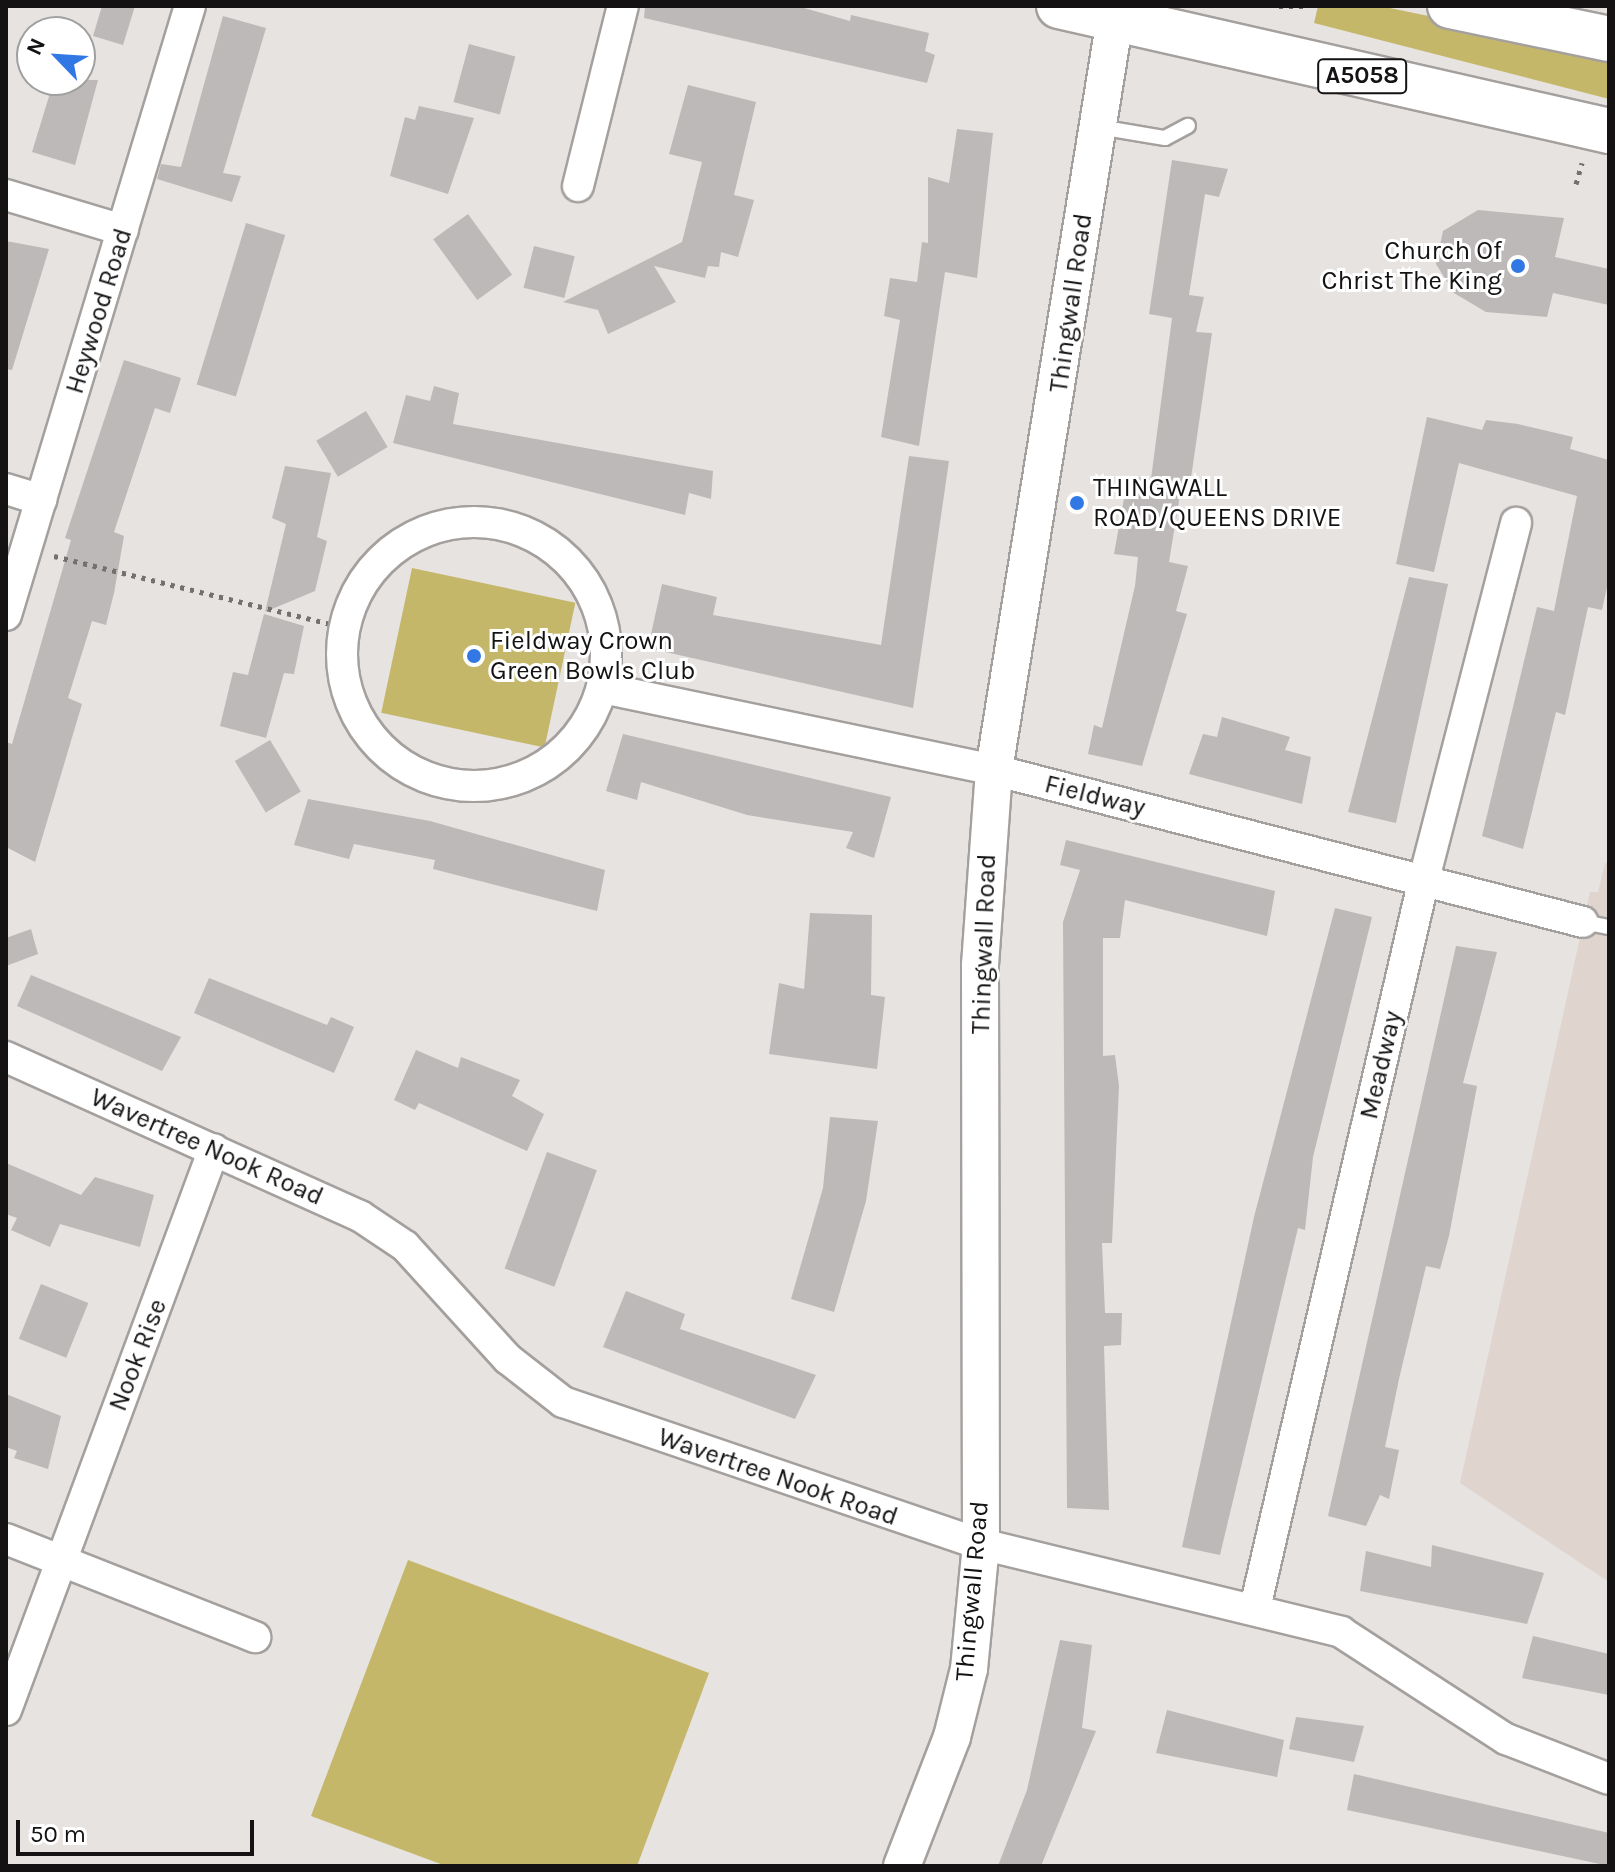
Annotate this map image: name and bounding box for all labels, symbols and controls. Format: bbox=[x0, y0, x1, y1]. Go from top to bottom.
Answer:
north arrow bbox=[16, 16, 96, 96]
text: N bbox=[21, 34, 51, 59]
road number: A5058 bbox=[1316, 56, 1408, 96]
street label: Thingwall Road bbox=[1043, 211, 1099, 395]
street label: Heywood Road bbox=[59, 224, 139, 398]
place label: Church Of Christ The King bbox=[1321, 235, 1502, 296]
marker: Church Of Christ The King bbox=[1509, 257, 1527, 275]
place label: THINGWALL ROAD/QUEENS DRIVE bbox=[1093, 472, 1341, 534]
marker: THINGWALL ROAD/QUEENS DRIVE bbox=[1068, 494, 1086, 512]
place label: Fieldway Crown Green Bowls Club bbox=[490, 625, 695, 686]
marker: Fieldway Crown Green Bowls Club bbox=[465, 647, 483, 665]
street label: Fieldway bbox=[1041, 768, 1149, 824]
street label: Thingwall Road bbox=[965, 853, 1003, 1035]
street label: Meadway bbox=[1353, 1008, 1409, 1122]
street label: Wavertree Nook Road bbox=[86, 1082, 328, 1212]
street label: Nook Rise bbox=[102, 1294, 174, 1416]
street label: Wavertree Nook Road bbox=[654, 1421, 902, 1533]
street label: Thingwall Road bbox=[949, 1500, 995, 1682]
scale bar bbox=[20, 1804, 258, 1854]
text: 50 m bbox=[30, 1820, 86, 1848]

